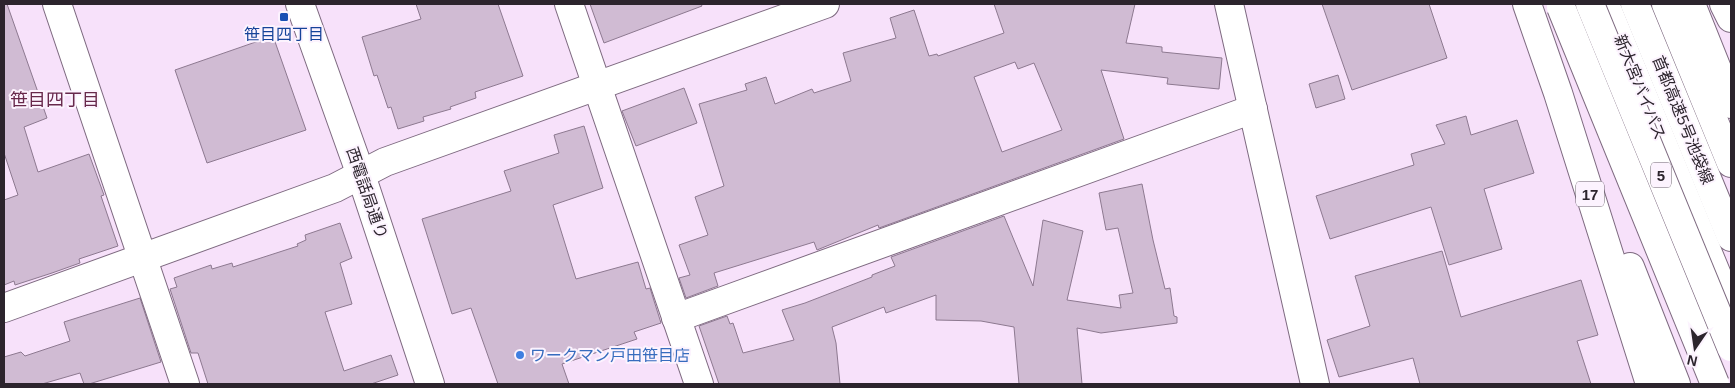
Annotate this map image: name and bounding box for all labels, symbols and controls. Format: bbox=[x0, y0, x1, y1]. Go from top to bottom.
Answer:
marker: 笹目四丁目 bbox=[278, 11, 290, 23]
place label: 笹目四丁目 bbox=[244, 26, 324, 43]
street label: 新大宮バイパス bbox=[1611, 32, 1669, 142]
street label: 首都高速5号池袋線 bbox=[1648, 53, 1718, 187]
district label: 笹目四丁目 bbox=[10, 90, 100, 110]
street label: 西電話局通り bbox=[343, 145, 391, 241]
road number: 5 bbox=[1651, 162, 1671, 188]
road number: 17 bbox=[1576, 182, 1604, 206]
north arrow bbox=[1670, 323, 1720, 373]
place label: ワークマン戸田笹目店 bbox=[530, 347, 690, 364]
marker: ワークマン戸田笹目店 bbox=[514, 349, 526, 361]
text: N bbox=[1685, 352, 1699, 370]

